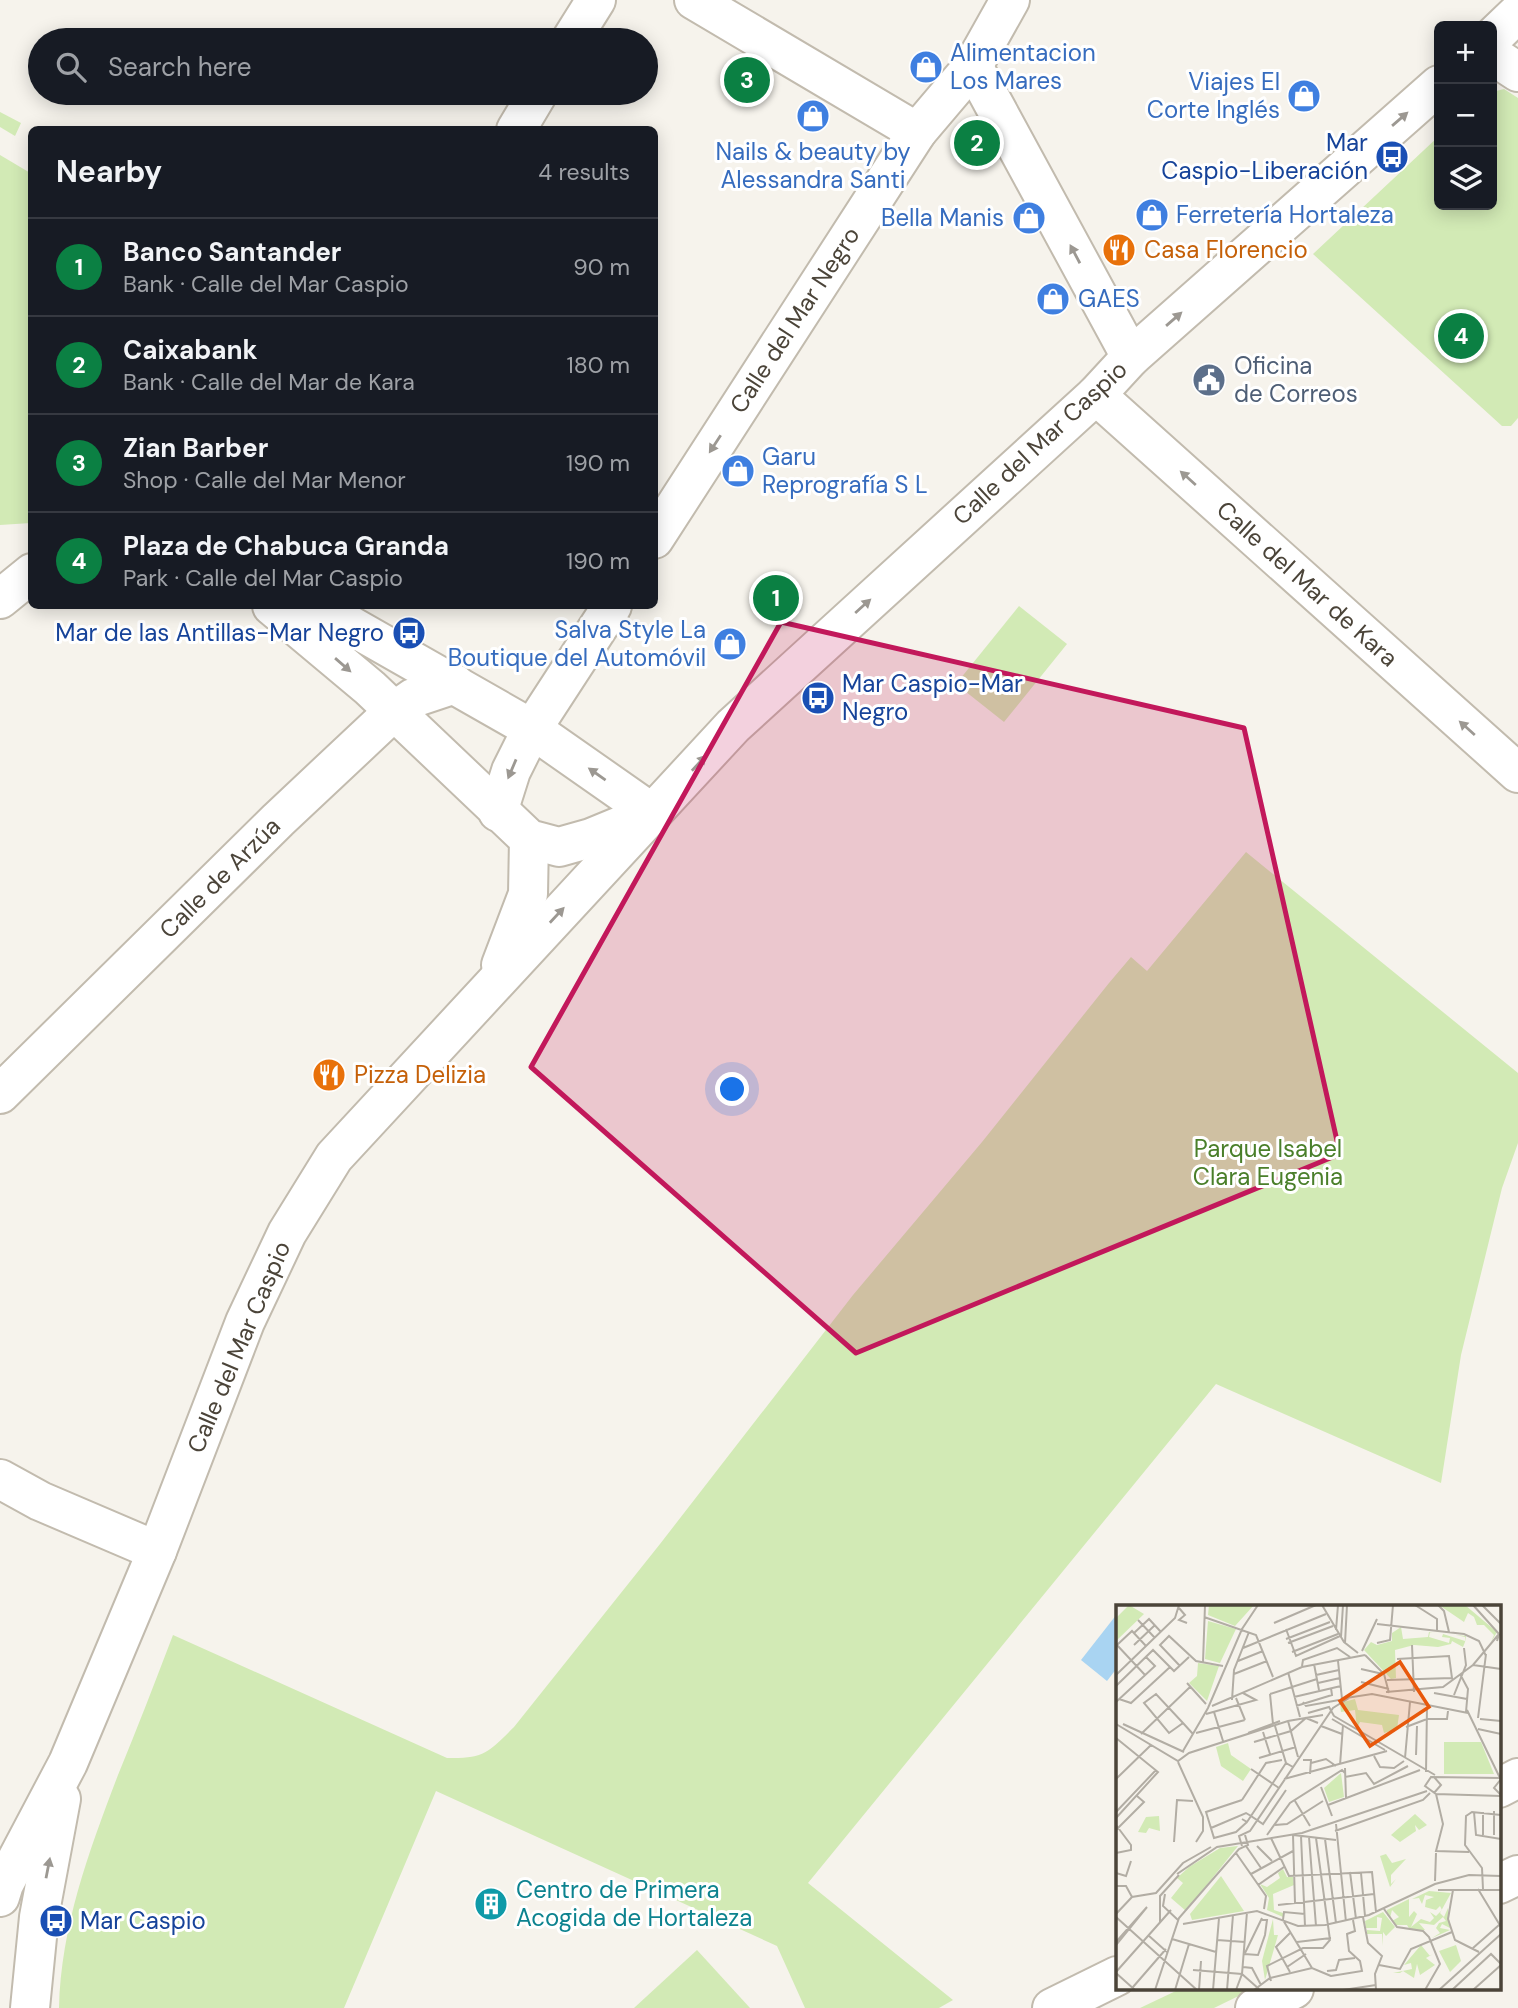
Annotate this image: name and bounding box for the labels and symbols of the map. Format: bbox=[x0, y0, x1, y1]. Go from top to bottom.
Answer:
place label: Alimentacion Los Mares bbox=[950, 37, 1096, 96]
shop icon: Alimentacion Los Mares bbox=[907, 48, 945, 86]
pin: 3 bbox=[724, 54, 770, 106]
place label: Viajes El Corte Inglés bbox=[1147, 66, 1280, 125]
shop icon: Viajes El Corte Inglés bbox=[1285, 77, 1323, 115]
shop icon: Nails & beauty by Alessandra Santi bbox=[794, 97, 832, 135]
one-way arrow bbox=[1391, 112, 1408, 128]
pin: 2 bbox=[954, 117, 1000, 169]
place label: Mar Caspio-Liberación bbox=[1161, 127, 1368, 186]
place label: Nails & beauty by Alessandra Santi bbox=[715, 136, 911, 195]
bus stop icon: Mar Caspio-Liberación bbox=[1373, 138, 1411, 176]
shop icon: Ferretería Hortaleza bbox=[1133, 196, 1171, 234]
shop icon: Bella Manis bbox=[1010, 199, 1048, 237]
place label: Ferretería Hortaleza bbox=[1176, 199, 1394, 230]
place label: Bella Manis bbox=[881, 202, 1004, 233]
street label: Calle del Mar Negro bbox=[723, 221, 866, 419]
restaurant icon: Casa Florencio bbox=[1100, 231, 1138, 269]
place label: Casa Florencio bbox=[1144, 234, 1308, 265]
one-way arrow bbox=[1069, 244, 1081, 264]
shop icon: GAES bbox=[1034, 280, 1072, 318]
place label: GAES bbox=[1078, 283, 1140, 314]
pin: 4 bbox=[1438, 310, 1484, 362]
one-way arrow bbox=[1165, 311, 1183, 327]
place label: Oficina de Correos bbox=[1234, 350, 1358, 409]
street label: Calle del Mar Caspio bbox=[946, 354, 1133, 531]
public building icon: Oficina de Correos bbox=[1190, 361, 1228, 399]
one-way arrow bbox=[709, 434, 722, 454]
place label: Garu Reprografía S L bbox=[762, 441, 928, 500]
shop icon: Garu Reprografía S L bbox=[719, 452, 757, 490]
one-way arrow bbox=[1179, 470, 1197, 486]
street label: Calle del Mar de Kara bbox=[1210, 494, 1404, 673]
pin: 1 bbox=[753, 572, 799, 624]
one-way arrow bbox=[855, 599, 872, 615]
bus stop icon: Mar de las Antillas-Mar Negro bbox=[390, 614, 428, 652]
place label: Salva Style La Boutique del Automóvil bbox=[448, 614, 706, 673]
place label: Mar de las Antillas-Mar Negro bbox=[55, 617, 384, 648]
shop icon: Salva Style La Boutique del Automóvil bbox=[711, 625, 749, 663]
one-way arrow bbox=[335, 657, 352, 672]
place label: Mar Caspio-Mar Negro bbox=[842, 668, 1023, 727]
bus stop icon: Mar Caspio-Mar Negro bbox=[799, 679, 837, 717]
one-way arrow bbox=[1458, 720, 1476, 736]
one-way arrow bbox=[691, 755, 707, 772]
one-way arrow bbox=[507, 759, 518, 780]
one-way arrow bbox=[587, 768, 606, 781]
street label: Calle de Arzúa bbox=[153, 811, 287, 945]
one-way arrow bbox=[549, 907, 565, 924]
restaurant icon: Pizza Delizia bbox=[310, 1056, 348, 1094]
place label: Pizza Delizia bbox=[354, 1059, 486, 1090]
your location bbox=[715, 1072, 749, 1106]
park label: Parque Isabel Clara Eugenia bbox=[1193, 1133, 1343, 1192]
street label: Calle del Mar Caspio bbox=[180, 1236, 297, 1457]
inset map bbox=[1116, 1605, 1500, 1990]
one-way arrow bbox=[43, 1857, 54, 1879]
place label: Centro de Primera Acogida de Hortaleza bbox=[516, 1874, 752, 1933]
building icon: Centro de Primera Acogida de Hortaleza bbox=[472, 1885, 510, 1923]
bus stop icon: Mar Caspio bbox=[37, 1902, 75, 1940]
place label: Mar Caspio bbox=[80, 1905, 206, 1936]

